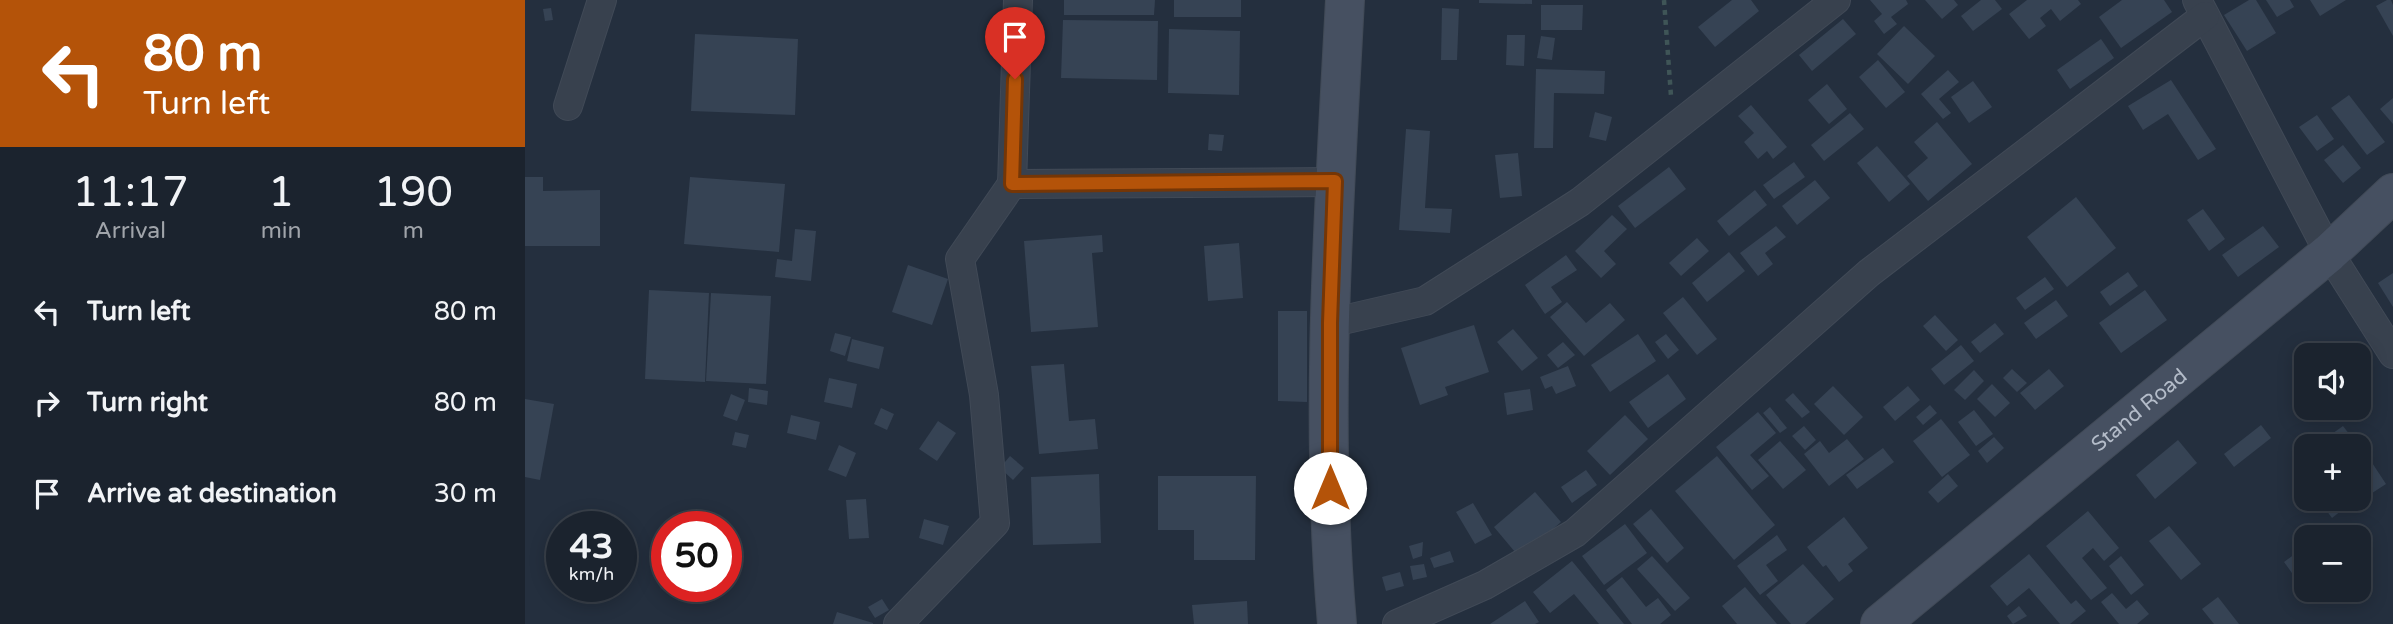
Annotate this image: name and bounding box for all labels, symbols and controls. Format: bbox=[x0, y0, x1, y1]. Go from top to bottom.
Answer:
pin bbox=[985, 7, 1045, 79]
icon: arrive bbox=[996, 18, 1034, 56]
text: 80 m bbox=[143, 25, 262, 84]
icon: left bbox=[28, 28, 119, 119]
text: Turn left bbox=[143, 85, 270, 123]
text: 11:17 bbox=[72, 167, 189, 218]
text: 1 bbox=[268, 167, 294, 218]
text: 190 bbox=[374, 167, 453, 218]
text: Arrival bbox=[95, 217, 166, 245]
text: min bbox=[261, 217, 302, 245]
text: m bbox=[403, 217, 424, 245]
icon: left bbox=[28, 293, 66, 331]
text: Turn left bbox=[87, 296, 190, 327]
text: 80 m bbox=[434, 296, 497, 327]
map controls bbox=[2294, 343, 2371, 602]
button: sound bbox=[2294, 343, 2371, 420]
street label: Stand Road bbox=[2086, 363, 2192, 457]
icon: right bbox=[28, 384, 66, 422]
text: Turn right bbox=[87, 387, 208, 418]
text: 80 m bbox=[434, 387, 497, 418]
button: + bbox=[2294, 434, 2371, 511]
position arrow bbox=[1293, 451, 1367, 525]
icon: arrive bbox=[28, 475, 66, 513]
text: Arrive at destination bbox=[87, 478, 337, 509]
text: 30 m bbox=[434, 478, 497, 509]
speed limit sign: 50 bbox=[651, 511, 742, 602]
button: − bbox=[2294, 525, 2371, 602]
text: 43 bbox=[570, 526, 613, 568]
text: km/h bbox=[569, 563, 614, 585]

